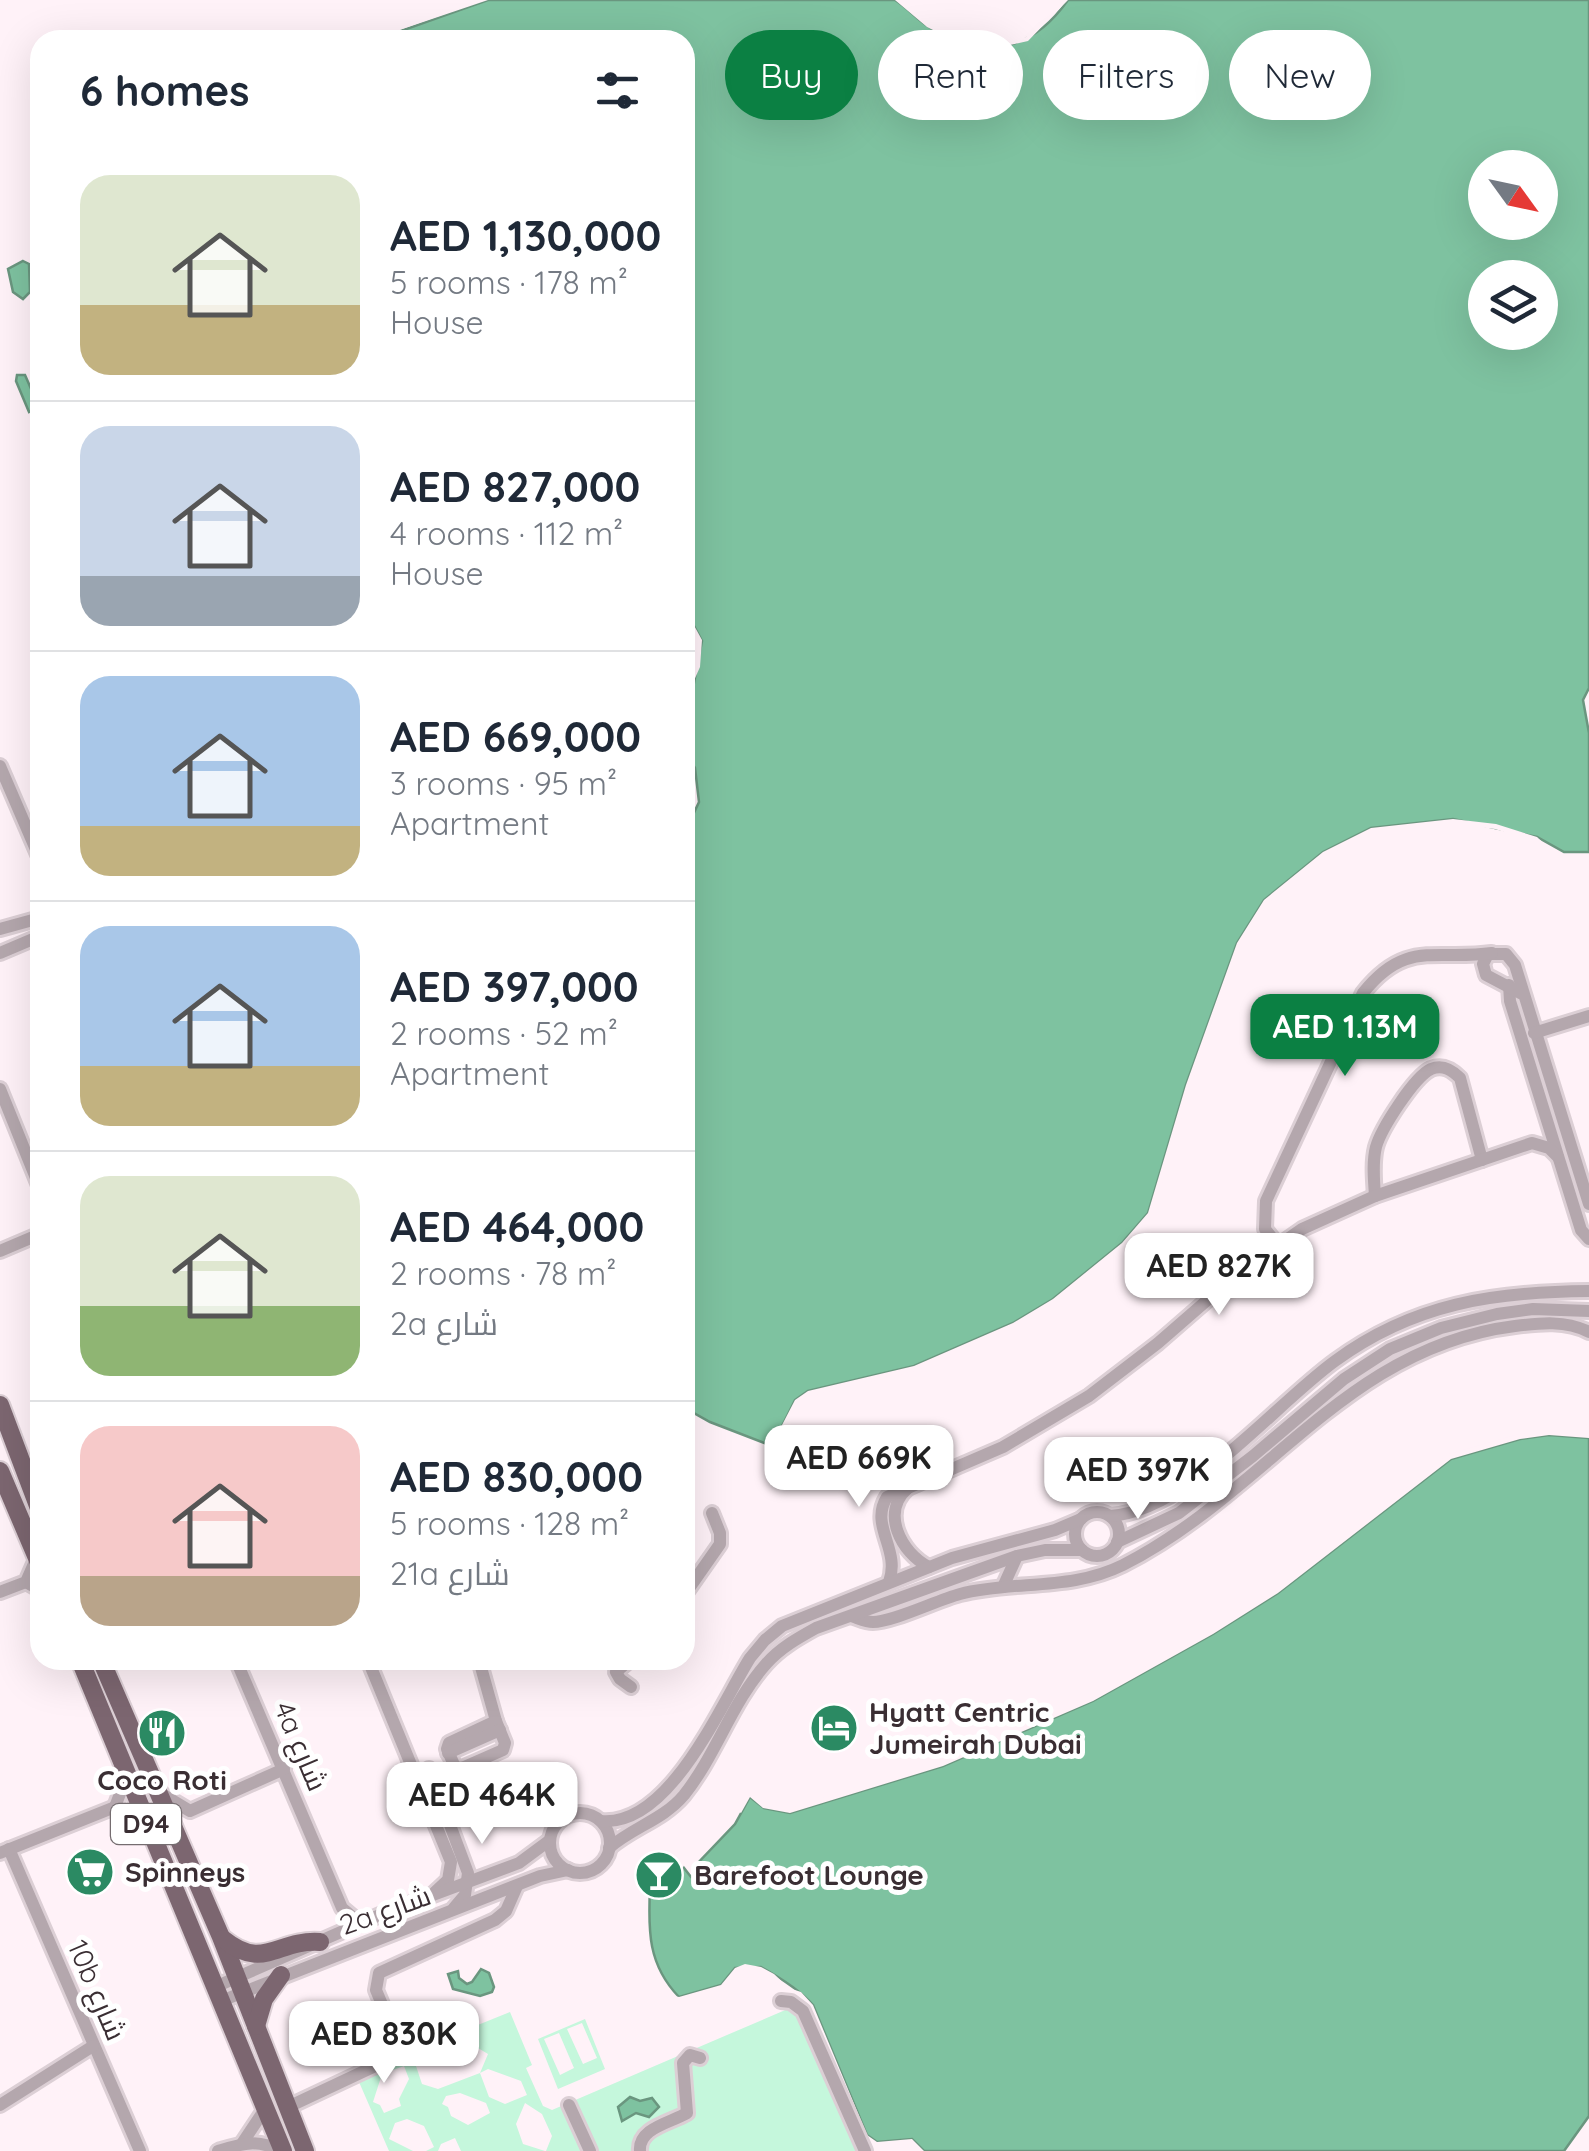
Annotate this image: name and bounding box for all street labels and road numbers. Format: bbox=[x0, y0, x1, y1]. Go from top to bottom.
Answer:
street label: 4a شارع bbox=[265, 1696, 336, 1797]
road number: D94 bbox=[111, 1804, 181, 1844]
street label: 2a شارع bbox=[335, 1877, 436, 1944]
street label: 10b شارع bbox=[59, 1934, 134, 2046]

